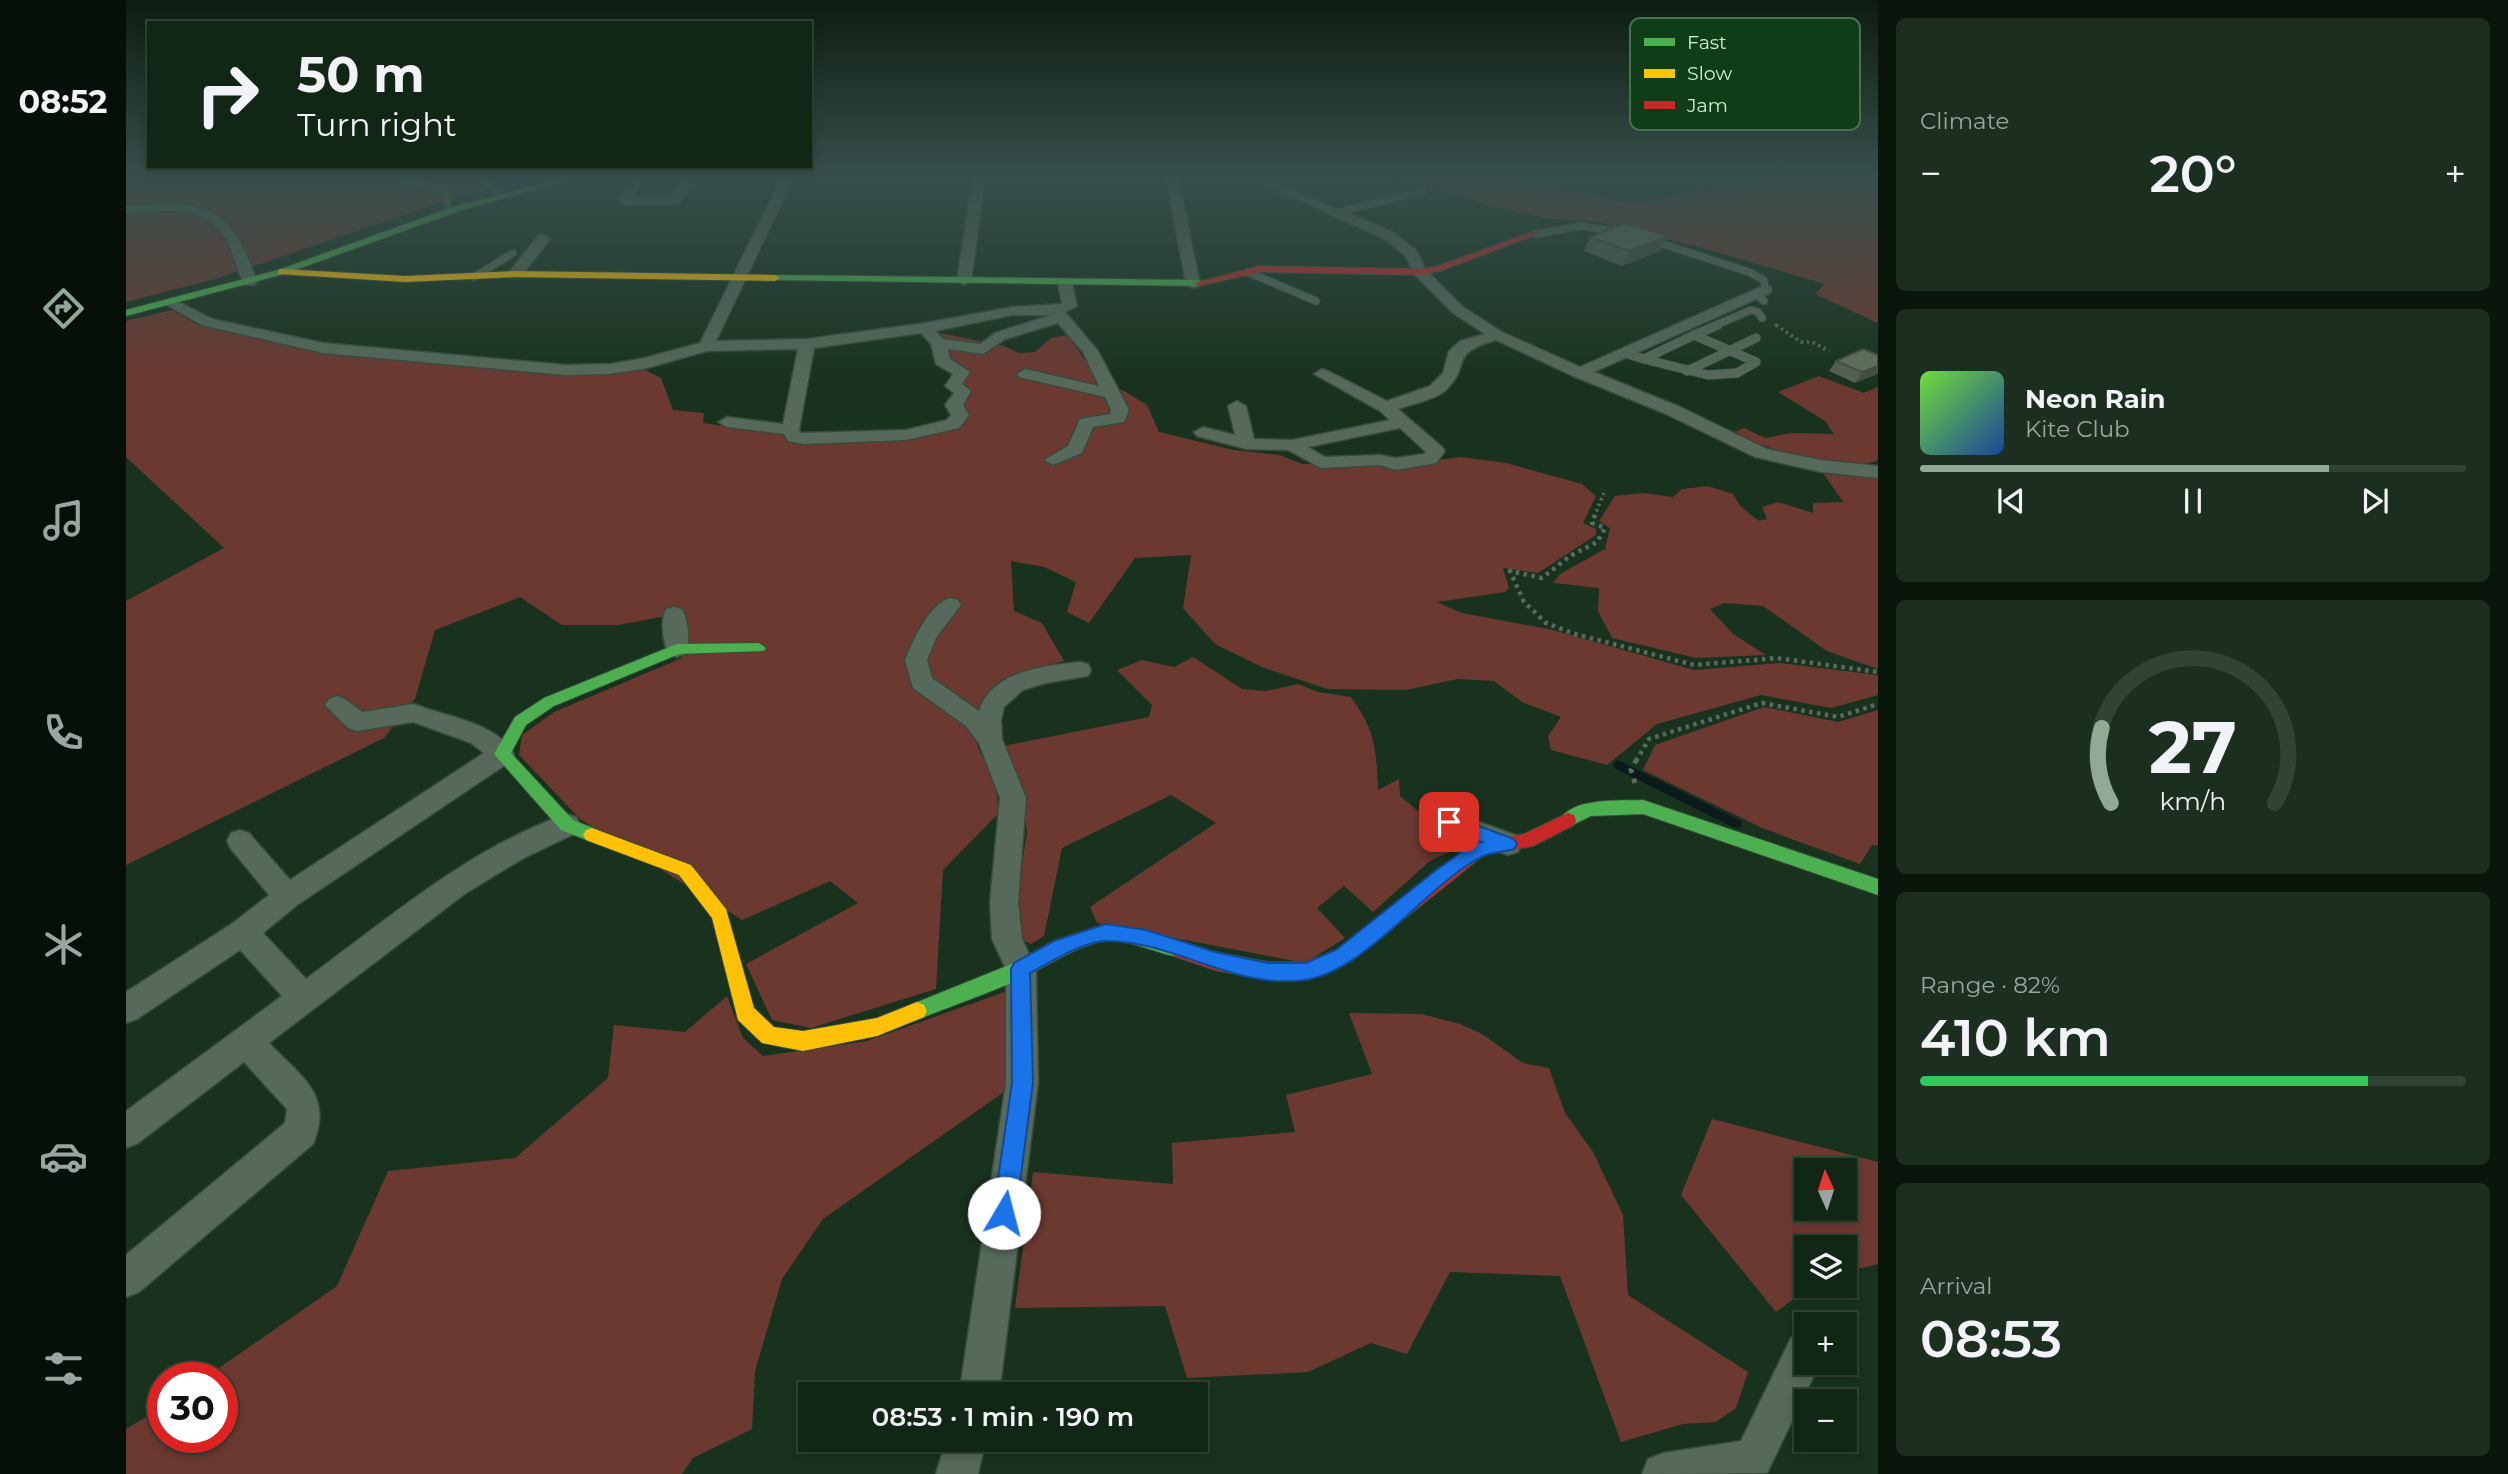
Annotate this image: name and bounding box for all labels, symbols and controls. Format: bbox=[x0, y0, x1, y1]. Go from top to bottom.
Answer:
legend bbox=[1630, 18, 1860, 130]
text: Fast bbox=[1687, 31, 1727, 54]
text: 50 m bbox=[297, 45, 425, 104]
icon: right bbox=[182, 49, 273, 140]
text: Slow bbox=[1687, 62, 1732, 85]
text: 08:52 bbox=[19, 82, 108, 121]
text: Jam bbox=[1686, 94, 1728, 117]
text: Turn right bbox=[297, 105, 457, 144]
text: Climate bbox=[1920, 107, 2009, 135]
text: 20° bbox=[2149, 142, 2237, 205]
text: − bbox=[1920, 150, 1942, 197]
text: + bbox=[2444, 150, 2466, 197]
icon: directions bbox=[39, 284, 88, 333]
text: Neon Rain bbox=[2025, 383, 2166, 415]
text: Kite Club bbox=[2025, 415, 2130, 443]
icon: previous bbox=[1992, 482, 2030, 520]
icon: pause bbox=[2174, 482, 2212, 520]
icon: next bbox=[2356, 482, 2394, 520]
icon: music bbox=[39, 496, 88, 545]
text: 27 bbox=[2149, 703, 2237, 791]
icon: phone bbox=[39, 708, 88, 757]
text: km/h bbox=[2160, 786, 2226, 816]
pin bbox=[1419, 792, 1479, 852]
icon: arrive bbox=[1430, 803, 1468, 841]
icon: climate bbox=[39, 920, 88, 969]
text: Range · 82% bbox=[1920, 971, 2060, 999]
text: 410 km bbox=[1920, 1006, 2111, 1069]
icon: car bbox=[39, 1132, 88, 1181]
north arrow bbox=[1794, 1158, 1857, 1222]
map controls bbox=[1794, 1158, 1857, 1452]
position arrow bbox=[967, 1176, 1041, 1250]
button: layers bbox=[1794, 1235, 1857, 1298]
text: Arrival bbox=[1920, 1272, 1993, 1300]
text: 08:53 bbox=[1920, 1307, 2062, 1370]
button: + bbox=[1794, 1312, 1857, 1375]
icon: filters bbox=[39, 1344, 88, 1393]
speed limit sign: 30 bbox=[147, 1362, 238, 1453]
button: − bbox=[1794, 1389, 1857, 1452]
text: 08:53 · 1 min · 190 m bbox=[872, 1401, 1134, 1433]

